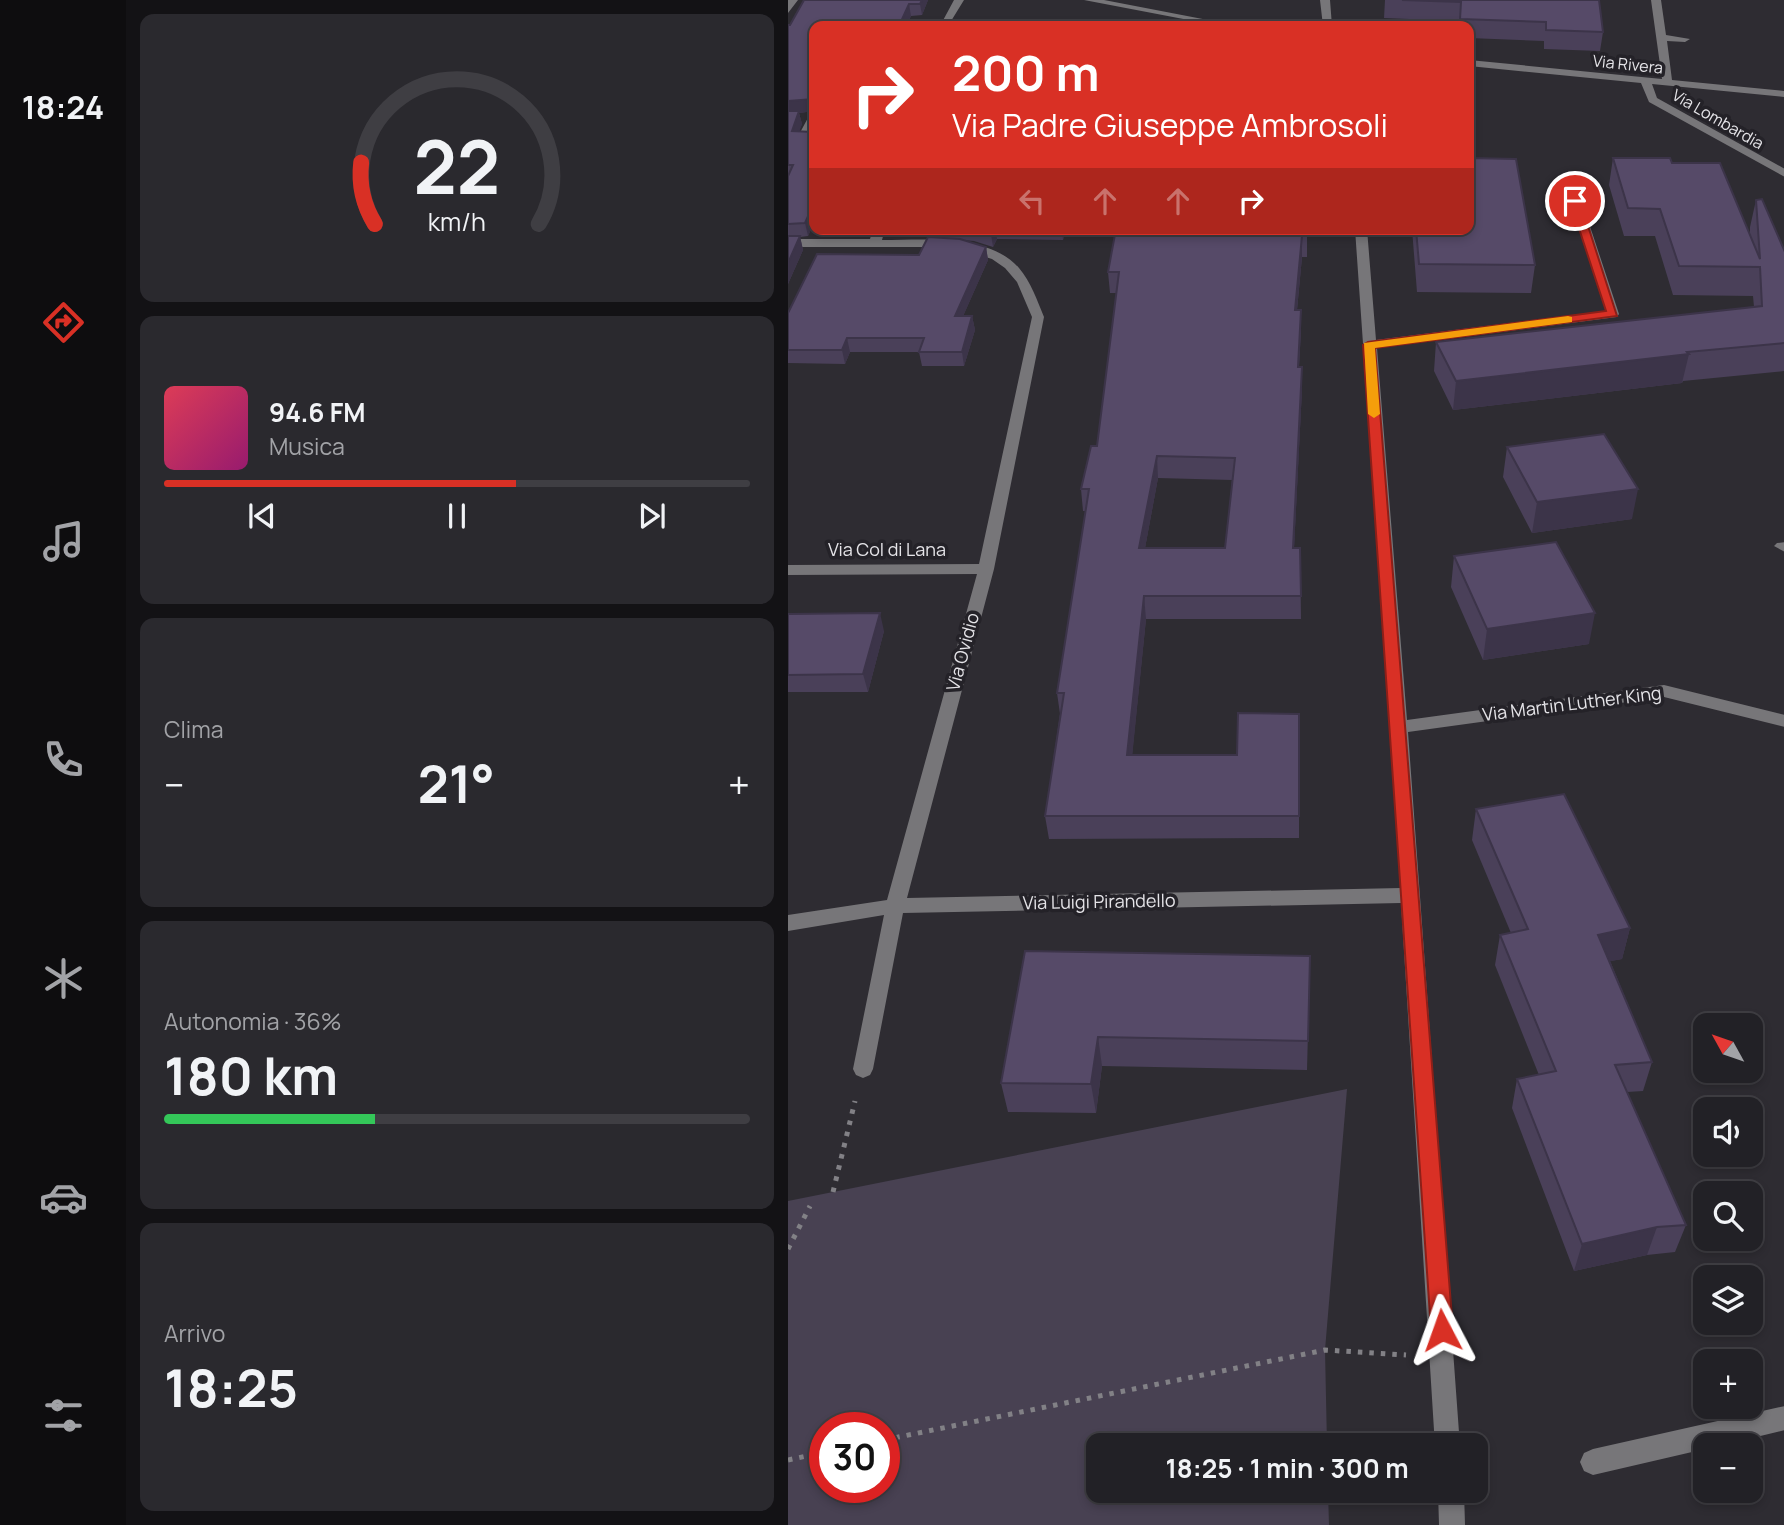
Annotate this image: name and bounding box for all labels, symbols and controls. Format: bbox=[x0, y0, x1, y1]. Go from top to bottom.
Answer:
text: 200 m bbox=[952, 39, 1100, 106]
icon: right bbox=[837, 49, 928, 140]
street label: Via Rivera bbox=[1592, 49, 1664, 79]
street label: Via Lombardia bbox=[1668, 84, 1768, 154]
text: 18:24 bbox=[22, 85, 104, 129]
text: Via Padre Giuseppe Ambrosoli bbox=[952, 103, 1388, 147]
text: 22 bbox=[414, 116, 500, 216]
pin bbox=[1545, 171, 1605, 231]
icon: left bbox=[1013, 182, 1051, 220]
icon: ahead bbox=[1086, 182, 1124, 220]
icon: ahead bbox=[1159, 182, 1197, 220]
icon: right bbox=[1232, 182, 1270, 220]
icon: arrive bbox=[1556, 182, 1594, 220]
text: km/h bbox=[428, 204, 486, 239]
icon: directions bbox=[39, 298, 88, 347]
text: 94.6 FM bbox=[269, 394, 366, 430]
text: Musica bbox=[269, 430, 345, 462]
icon: previous bbox=[243, 497, 281, 535]
icon: pause bbox=[438, 497, 476, 535]
icon: next bbox=[633, 497, 671, 535]
icon: music bbox=[39, 517, 88, 566]
street label: Via Col di Lana bbox=[828, 537, 946, 561]
street label: Via Ovidio bbox=[940, 610, 984, 694]
street label: Via Martin Luther King bbox=[1481, 680, 1663, 726]
text: Clima bbox=[164, 713, 223, 745]
icon: phone bbox=[39, 735, 88, 784]
text: 21° bbox=[418, 748, 495, 819]
text: − bbox=[164, 758, 185, 810]
text: + bbox=[728, 758, 750, 810]
street label: Via Luigi Pirandello bbox=[1022, 888, 1176, 914]
icon: climate bbox=[39, 954, 88, 1003]
text: Autonomia · 36% bbox=[164, 1005, 342, 1037]
north arrow bbox=[1693, 1013, 1763, 1083]
map controls bbox=[1693, 1013, 1763, 1503]
text: 180 km bbox=[164, 1040, 338, 1111]
button: sound bbox=[1693, 1097, 1763, 1167]
icon: car bbox=[39, 1173, 88, 1222]
button: search bbox=[1693, 1181, 1763, 1251]
button: layers bbox=[1693, 1265, 1763, 1335]
position arrow bbox=[1405, 1293, 1479, 1367]
text: Arrivo bbox=[164, 1317, 225, 1349]
button: + bbox=[1693, 1349, 1763, 1419]
text: 18:25 bbox=[164, 1352, 298, 1423]
icon: filters bbox=[39, 1391, 88, 1440]
speed limit sign: 30 bbox=[809, 1412, 900, 1503]
button: − bbox=[1693, 1433, 1763, 1503]
text: 18:25 · 1 min · 300 m bbox=[1165, 1450, 1409, 1486]

